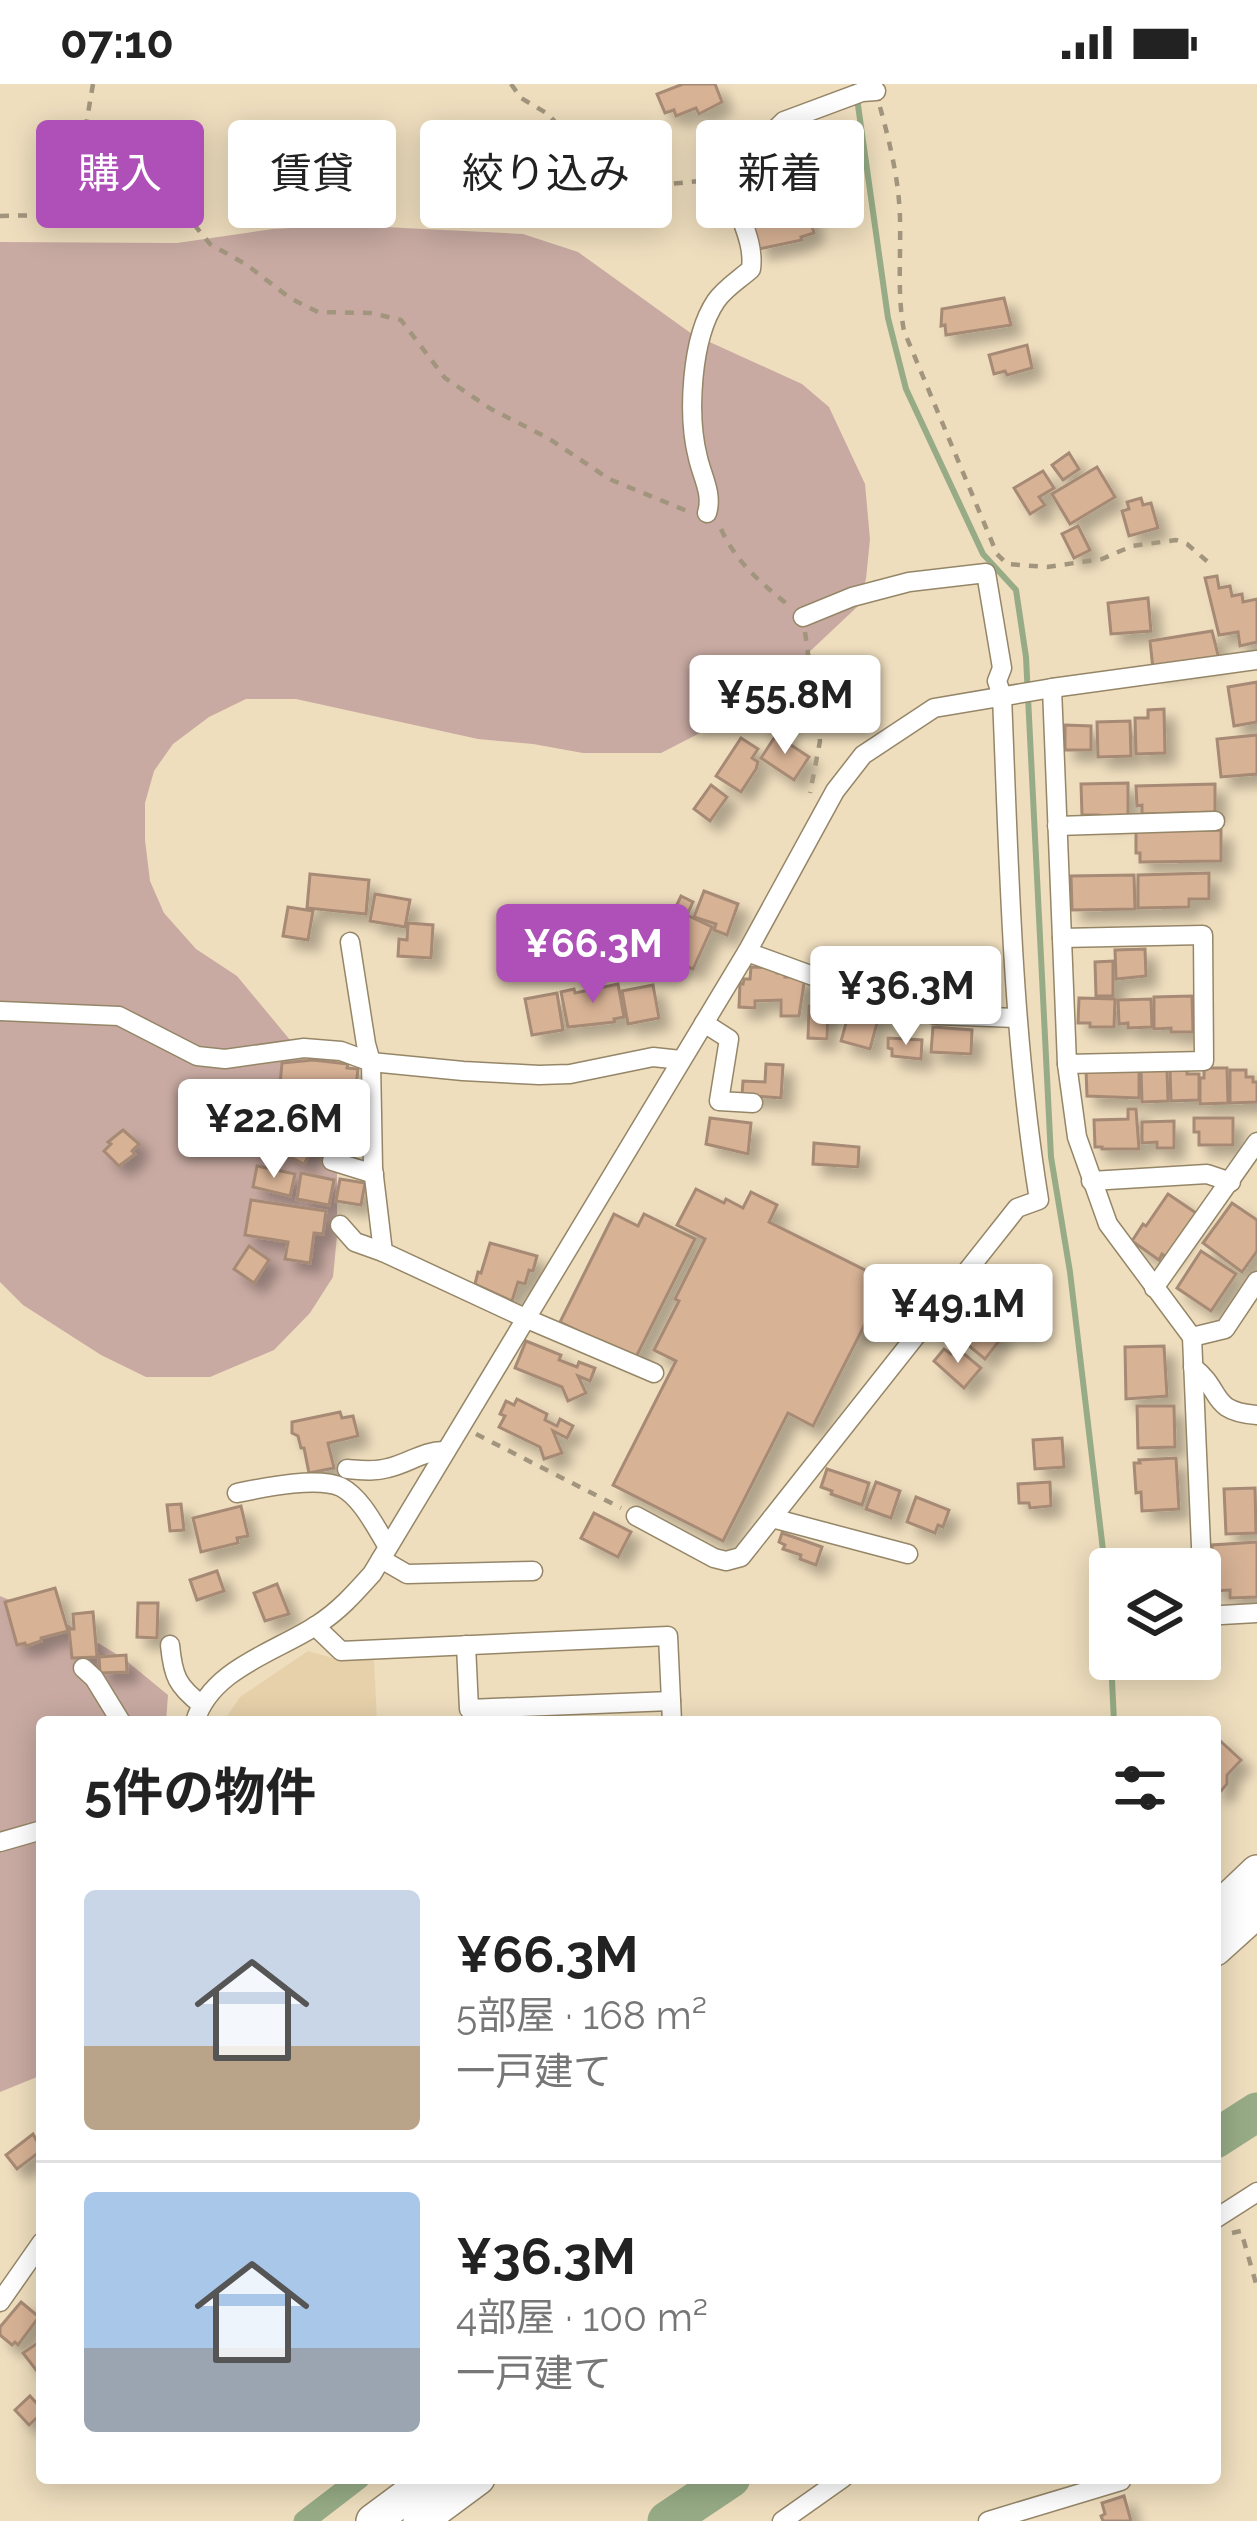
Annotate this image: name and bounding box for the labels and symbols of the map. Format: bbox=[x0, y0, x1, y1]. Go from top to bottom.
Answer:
pin: ¥55.8M bbox=[687, 655, 883, 757]
pin: ¥66.3M bbox=[495, 904, 691, 1006]
pin: ¥36.3M bbox=[808, 946, 1004, 1048]
pin: ¥22.6M bbox=[176, 1079, 372, 1181]
pin: ¥49.1M bbox=[860, 1264, 1056, 1366]

